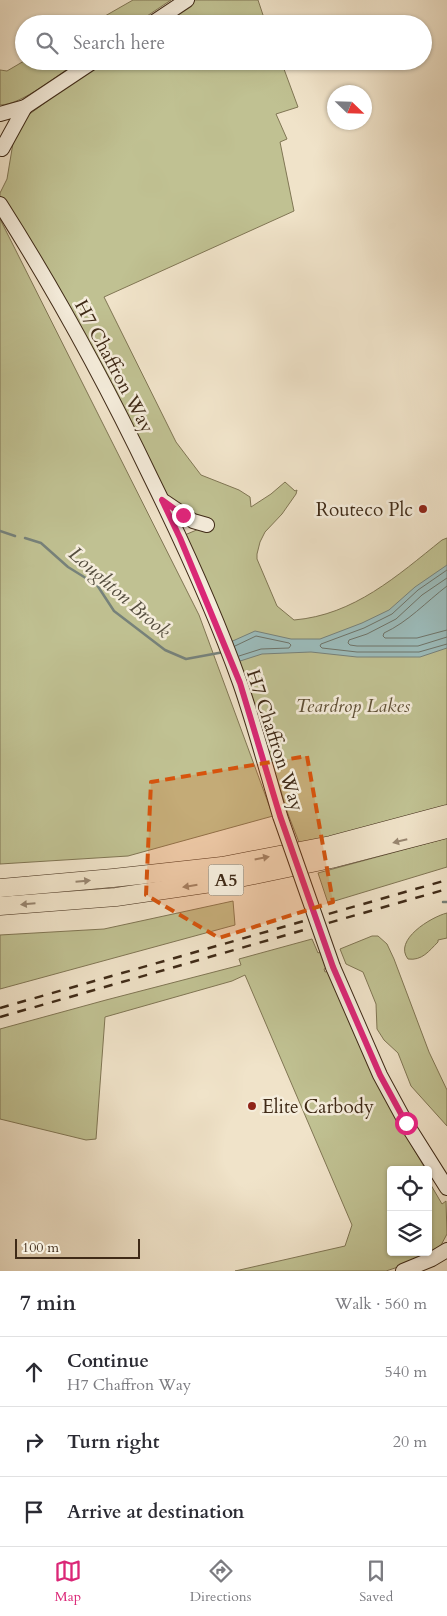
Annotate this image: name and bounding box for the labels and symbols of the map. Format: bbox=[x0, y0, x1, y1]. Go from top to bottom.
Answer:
north arrow bbox=[327, 85, 372, 130]
street label: H7 Chaffron Way bbox=[68, 295, 160, 438]
place label: Routeco Plc bbox=[316, 497, 413, 523]
marker: Routeco Plc bbox=[417, 503, 429, 515]
route end bbox=[172, 504, 195, 527]
water label: Loughton Brook bbox=[63, 540, 177, 644]
street label: H7 Chaffron Way bbox=[240, 666, 310, 815]
park label: Teardrop Lakes bbox=[296, 693, 411, 719]
one-way arrow bbox=[392, 837, 407, 845]
one-way arrow bbox=[254, 854, 269, 862]
road number: A5 bbox=[208, 864, 244, 896]
one-way arrow bbox=[76, 877, 92, 885]
one-way arrow bbox=[181, 882, 197, 890]
one-way arrow bbox=[20, 900, 36, 908]
place label: Elite Carbody bbox=[262, 1094, 374, 1120]
marker: Elite Carbody bbox=[246, 1100, 258, 1112]
route start bbox=[395, 1112, 418, 1135]
scale bar bbox=[15, 1236, 140, 1259]

